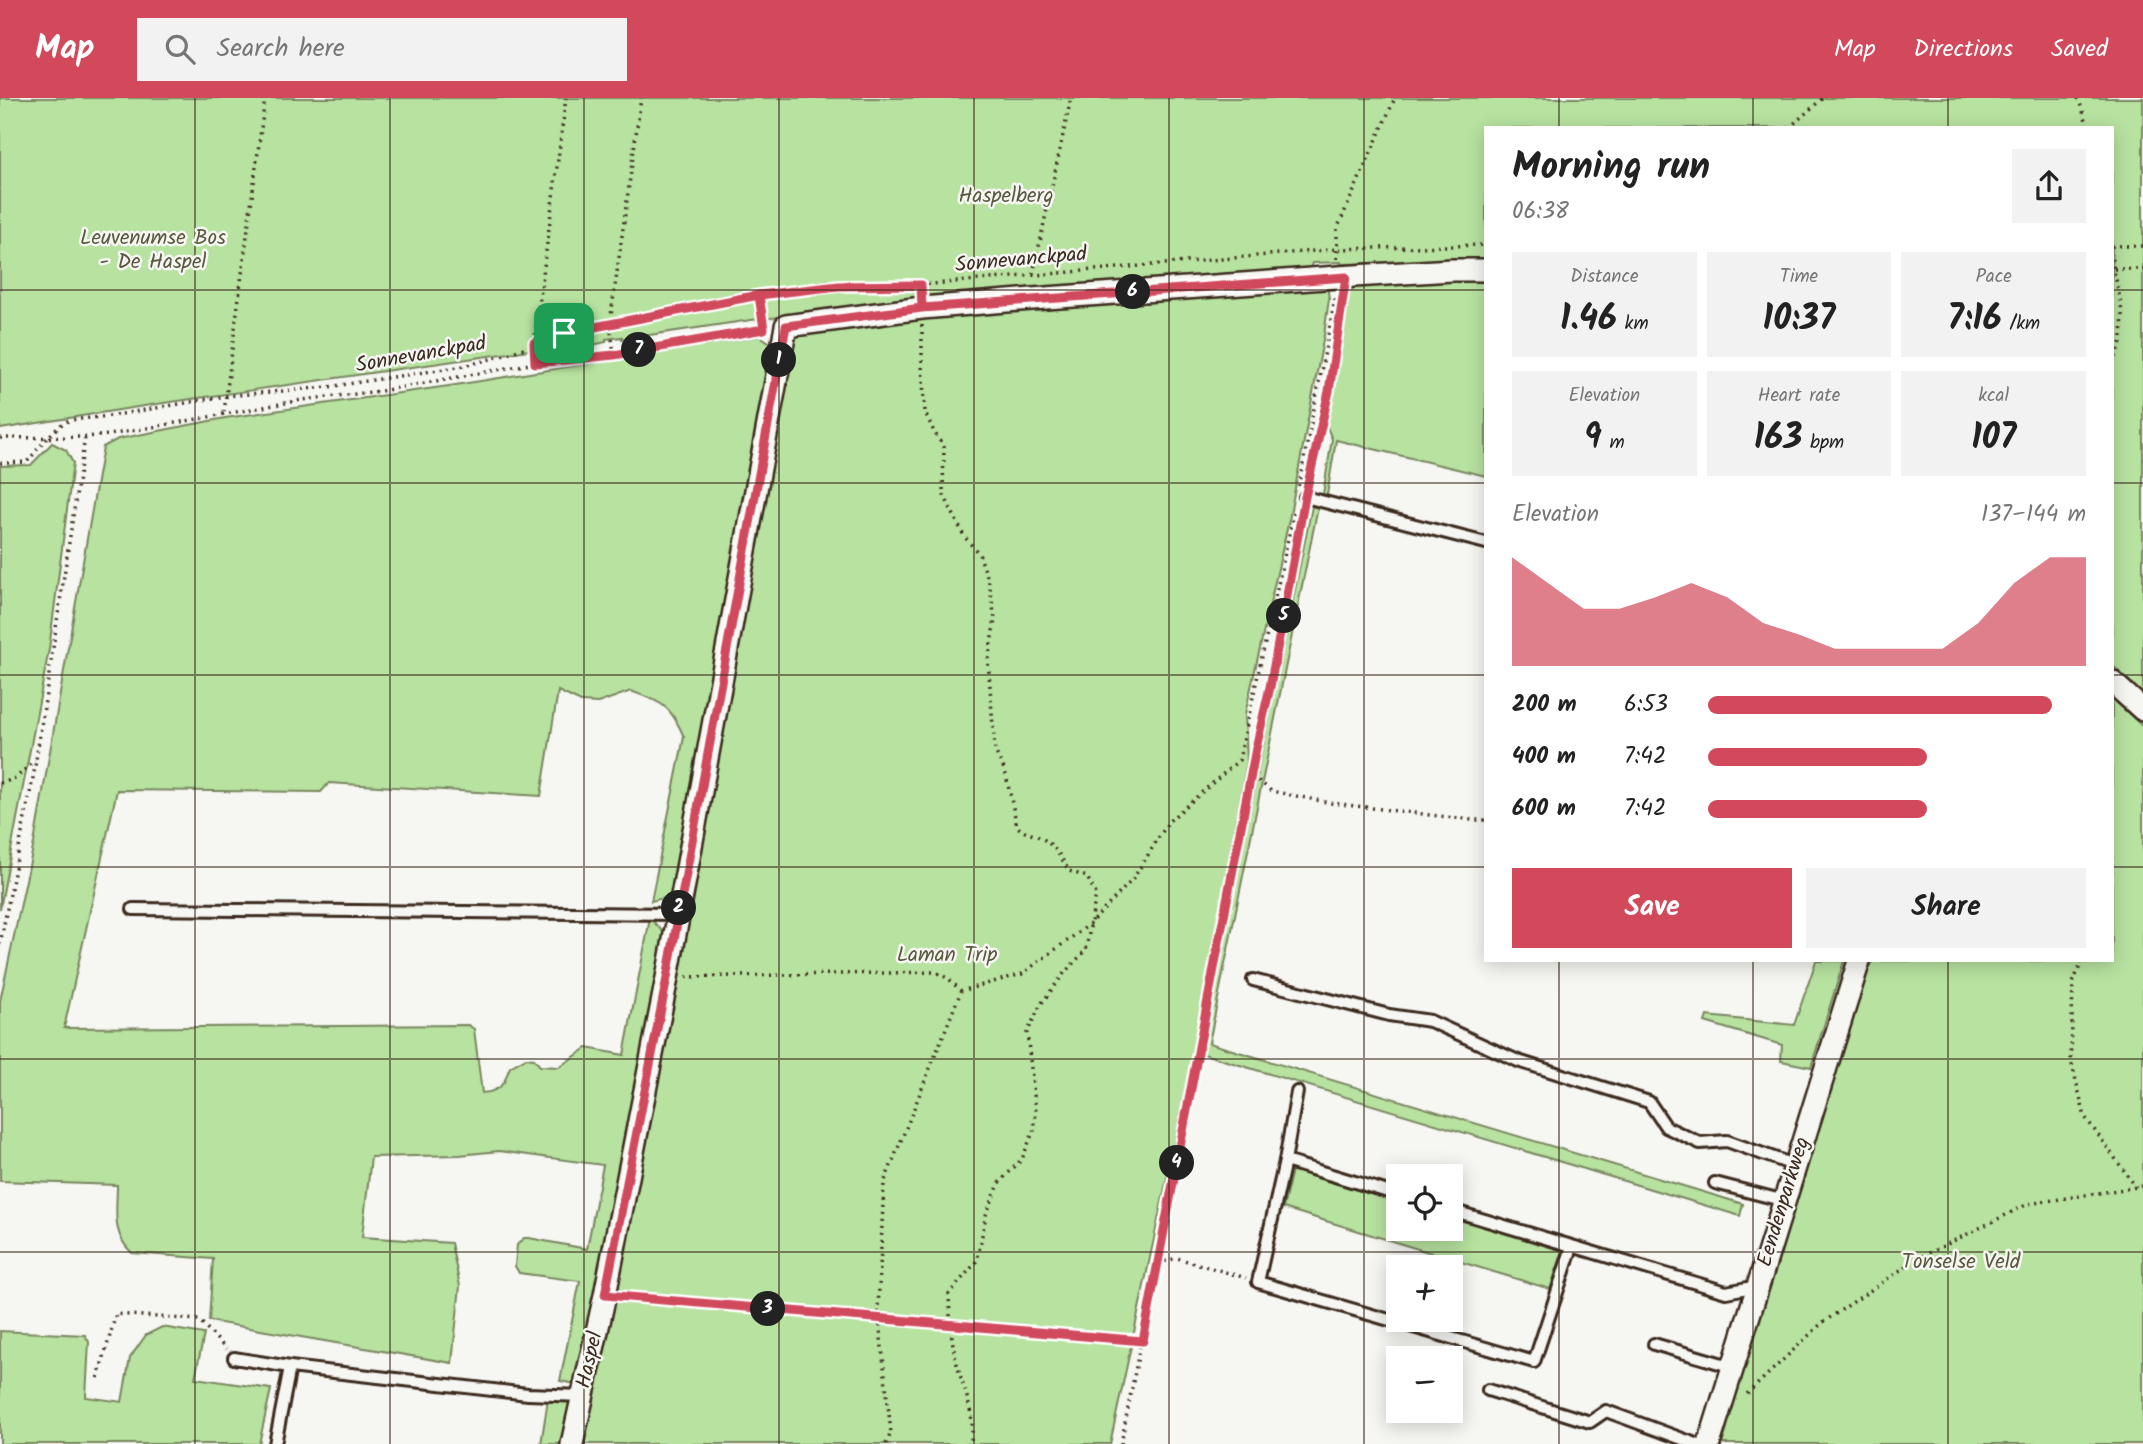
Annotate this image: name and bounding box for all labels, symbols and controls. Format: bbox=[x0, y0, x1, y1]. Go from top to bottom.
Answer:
search box bbox=[137, 18, 627, 81]
text: Map bbox=[35, 23, 95, 76]
text: Search here bbox=[217, 28, 345, 70]
icon: search bbox=[161, 30, 199, 68]
text: Map bbox=[1834, 30, 1876, 69]
text: Directions bbox=[1914, 30, 2013, 69]
text: Saved bbox=[2051, 30, 2108, 69]
text: Morning run bbox=[1512, 138, 1710, 198]
button: share bbox=[2012, 149, 2086, 223]
park label: Haspelberg bbox=[959, 180, 1053, 213]
text: 06:38 bbox=[1512, 194, 1569, 230]
park label: Leuvenumse Bos - De Haspel bbox=[80, 222, 226, 279]
street label: Sonnevanckpad bbox=[954, 238, 1089, 282]
text: Distance bbox=[1570, 262, 1638, 292]
text: Time bbox=[1780, 262, 1818, 292]
text: Pace bbox=[1976, 262, 2012, 292]
pin: 6 bbox=[1116, 274, 1150, 310]
text: 6 bbox=[1127, 276, 1138, 306]
text: 1.46 bbox=[1560, 292, 1617, 348]
text: 10:37 bbox=[1763, 292, 1835, 348]
text: 7:16 bbox=[1947, 292, 2002, 348]
pin bbox=[534, 303, 594, 363]
text: km bbox=[1617, 309, 1649, 339]
text: /km bbox=[2002, 309, 2040, 339]
icon: arrive bbox=[545, 314, 583, 352]
street label: Sonnevanckpad bbox=[353, 327, 489, 383]
pin: 7 bbox=[622, 332, 656, 368]
text: 7 bbox=[634, 334, 643, 364]
pin: 1 bbox=[762, 342, 796, 378]
text: 1 bbox=[776, 344, 781, 374]
text: Elevation bbox=[1568, 381, 1640, 411]
text: Heart rate bbox=[1758, 381, 1840, 411]
text: kcal bbox=[1978, 381, 2009, 411]
text: 9 bbox=[1584, 411, 1602, 467]
text: 163 bbox=[1754, 411, 1802, 467]
text: 107 bbox=[1971, 411, 2016, 467]
text: m bbox=[1602, 428, 1625, 458]
text: bpm bbox=[1802, 428, 1844, 458]
text: Elevation bbox=[1512, 497, 1599, 533]
text: 137–144 m bbox=[1981, 497, 2086, 533]
pin: 5 bbox=[1266, 598, 1302, 634]
text: 5 bbox=[1279, 600, 1288, 630]
text: 200 m bbox=[1512, 687, 1577, 723]
text: 6:53 bbox=[1624, 687, 1668, 723]
text: 400 m bbox=[1512, 739, 1576, 775]
text: 7:42 bbox=[1624, 739, 1666, 775]
text: 600 m bbox=[1512, 791, 1576, 827]
text: 7:42 bbox=[1624, 791, 1666, 827]
button: Save bbox=[1512, 868, 1792, 948]
button: Share bbox=[1806, 868, 2086, 948]
pin: 2 bbox=[662, 890, 696, 926]
text: 2 bbox=[673, 892, 684, 922]
park label: Laman Trip bbox=[897, 939, 997, 972]
street label: Eendenparkweg bbox=[1749, 1133, 1819, 1271]
pin: 4 bbox=[1160, 1146, 1194, 1180]
text: 4 bbox=[1171, 1147, 1182, 1177]
map controls bbox=[1386, 1164, 1463, 1423]
button: locate bbox=[1386, 1164, 1463, 1241]
park label: Tonselse Veld bbox=[1902, 1246, 2021, 1279]
button: + bbox=[1386, 1255, 1463, 1332]
pin: 3 bbox=[750, 1292, 786, 1326]
text: 3 bbox=[762, 1293, 773, 1323]
street label: Haspel bbox=[567, 1328, 613, 1392]
button: − bbox=[1386, 1346, 1463, 1423]

